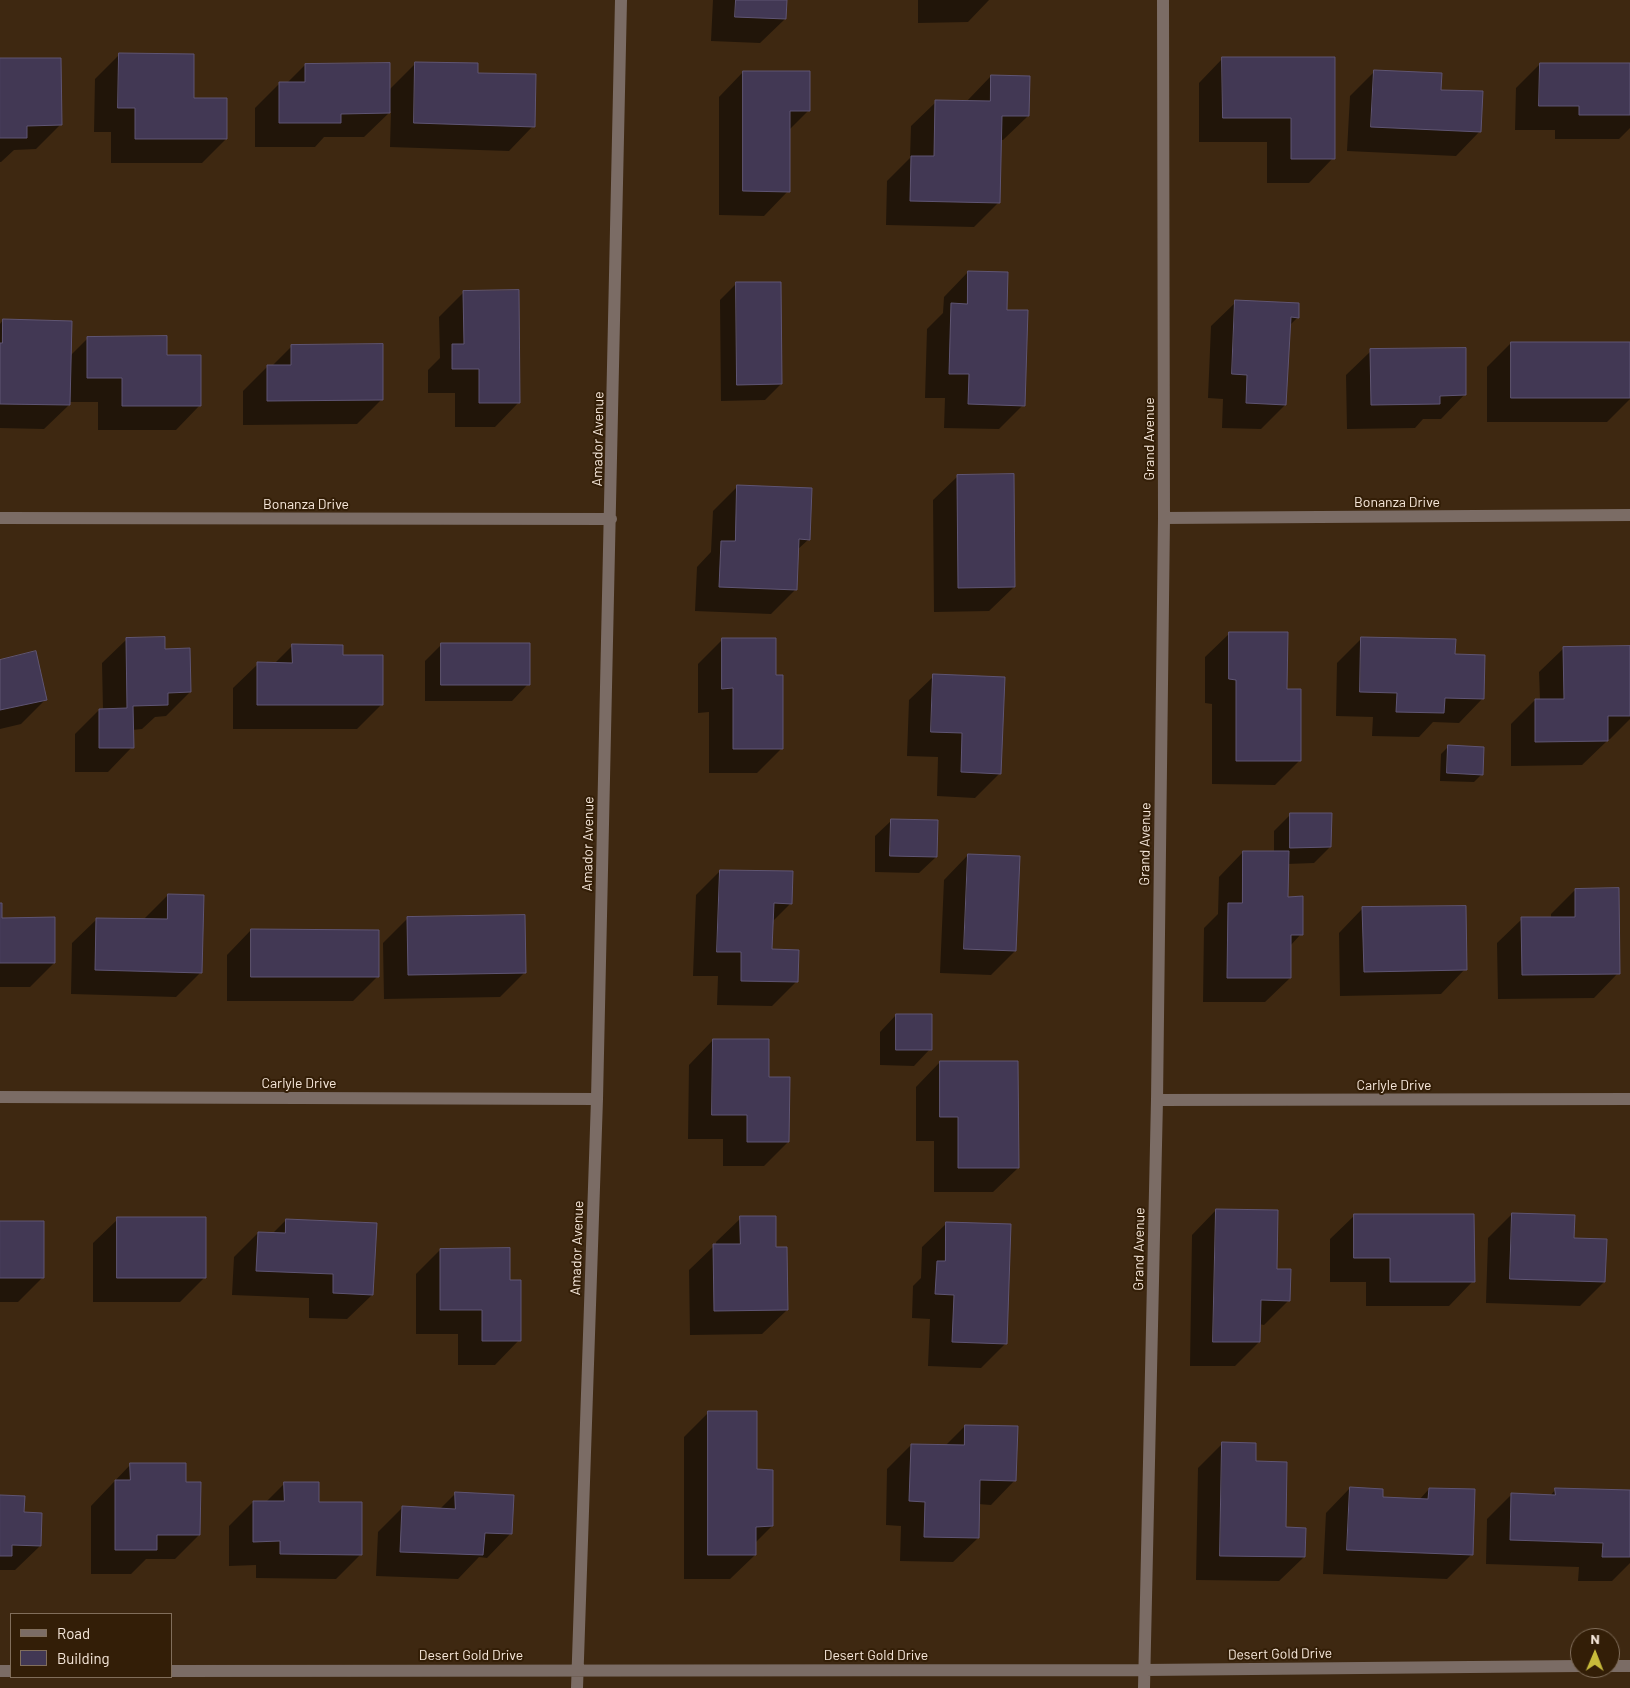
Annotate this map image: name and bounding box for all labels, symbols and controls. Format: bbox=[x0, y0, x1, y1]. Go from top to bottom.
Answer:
street label: Amador Avenue bbox=[589, 391, 607, 487]
street label: Grand Avenue bbox=[1141, 397, 1157, 481]
street label: Bonanza Drive bbox=[1354, 494, 1440, 510]
street label: Bonanza Drive bbox=[263, 496, 349, 512]
street label: Amador Avenue bbox=[579, 796, 597, 892]
street label: Grand Avenue bbox=[1136, 802, 1154, 886]
street label: Carlyle Drive bbox=[261, 1075, 337, 1091]
street label: Carlyle Drive bbox=[1356, 1077, 1432, 1093]
street label: Amador Avenue bbox=[567, 1200, 587, 1296]
street label: Grand Avenue bbox=[1130, 1207, 1148, 1291]
legend bbox=[10, 1613, 172, 1678]
text: Road bbox=[57, 1624, 90, 1642]
north arrow bbox=[1570, 1628, 1620, 1678]
text: N bbox=[1590, 1630, 1600, 1647]
street label: Desert Gold Drive bbox=[1228, 1645, 1332, 1663]
street label: Desert Gold Drive bbox=[419, 1647, 523, 1663]
street label: Desert Gold Drive bbox=[824, 1647, 928, 1663]
text: Building bbox=[57, 1649, 110, 1667]

